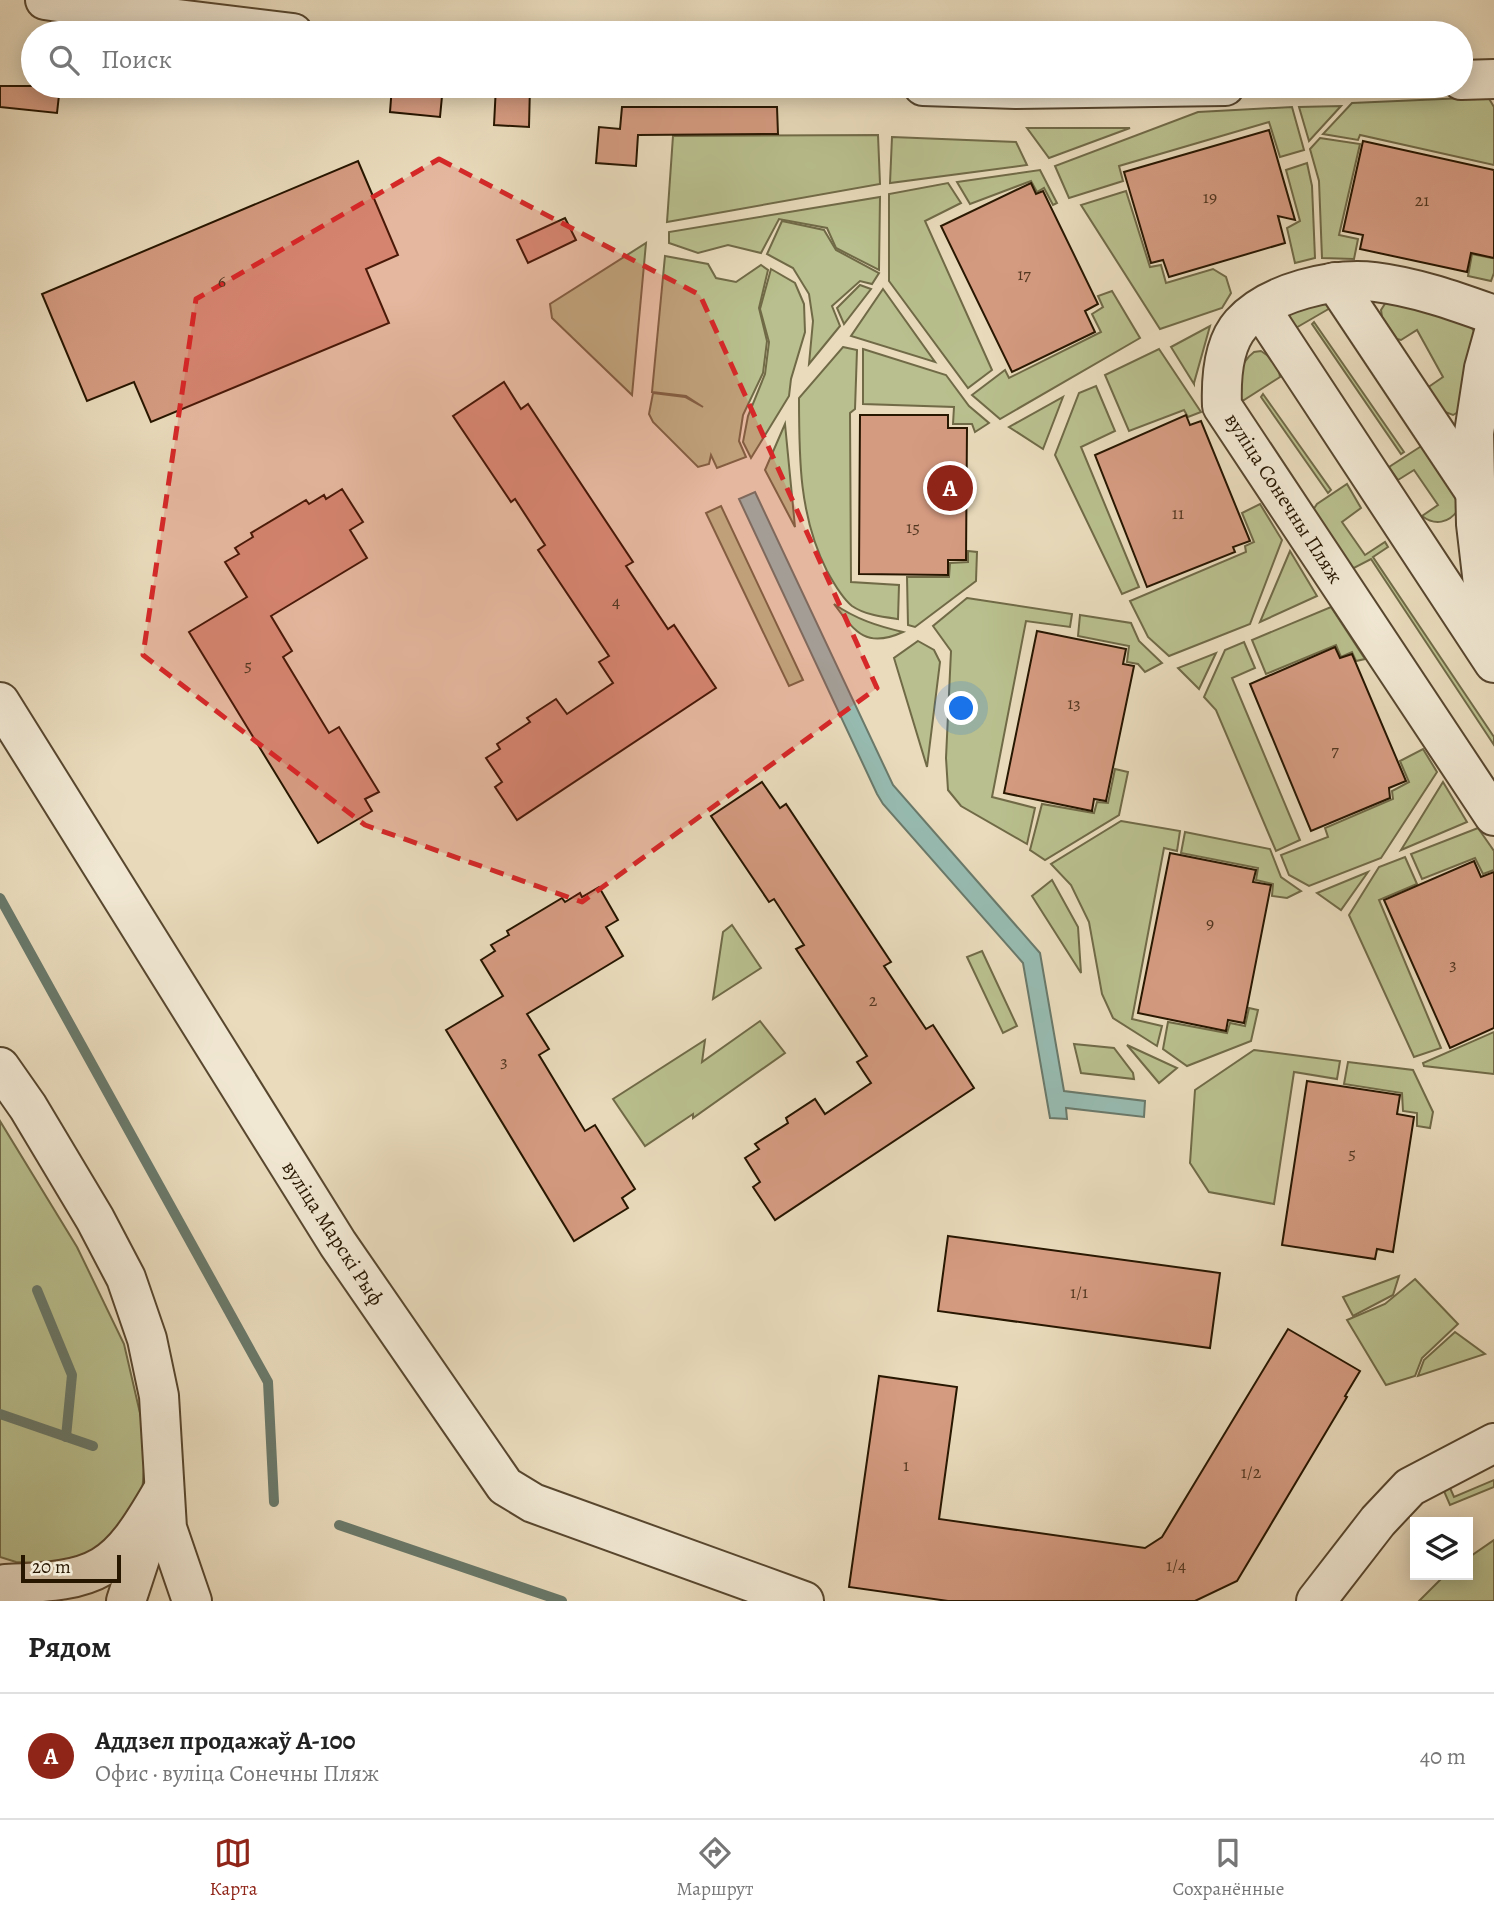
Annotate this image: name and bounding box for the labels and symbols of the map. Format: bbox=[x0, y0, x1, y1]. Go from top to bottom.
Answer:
house number: 19 bbox=[1203, 185, 1217, 209]
house number: 21 bbox=[1415, 188, 1429, 212]
house number: 17 bbox=[1017, 262, 1031, 286]
house number: 6 bbox=[218, 269, 226, 293]
street label: вуліца Сонечны Пляж bbox=[1218, 407, 1350, 589]
pin: A bbox=[927, 462, 973, 514]
house number: 11 bbox=[1172, 501, 1184, 525]
house number: 15 bbox=[906, 515, 920, 539]
house number: 4 bbox=[612, 589, 620, 613]
house number: 5 bbox=[244, 653, 252, 677]
your location bbox=[944, 691, 978, 725]
house number: 13 bbox=[1067, 691, 1081, 715]
house number: 7 bbox=[1331, 738, 1339, 762]
house number: 9 bbox=[1206, 911, 1214, 935]
house number: 3 bbox=[1449, 952, 1457, 976]
house number: 2 bbox=[869, 988, 878, 1012]
house number: 3 bbox=[500, 1049, 508, 1073]
house number: 5 bbox=[1348, 1141, 1356, 1165]
street label: вуліца Марскі Рыф bbox=[276, 1155, 391, 1311]
house number: 1/1 bbox=[1070, 1280, 1088, 1304]
house number: 1 bbox=[903, 1453, 909, 1477]
house number: 1/2 bbox=[1241, 1460, 1262, 1484]
scale bar bbox=[21, 1552, 121, 1584]
house number: 1/4 bbox=[1166, 1553, 1186, 1577]

